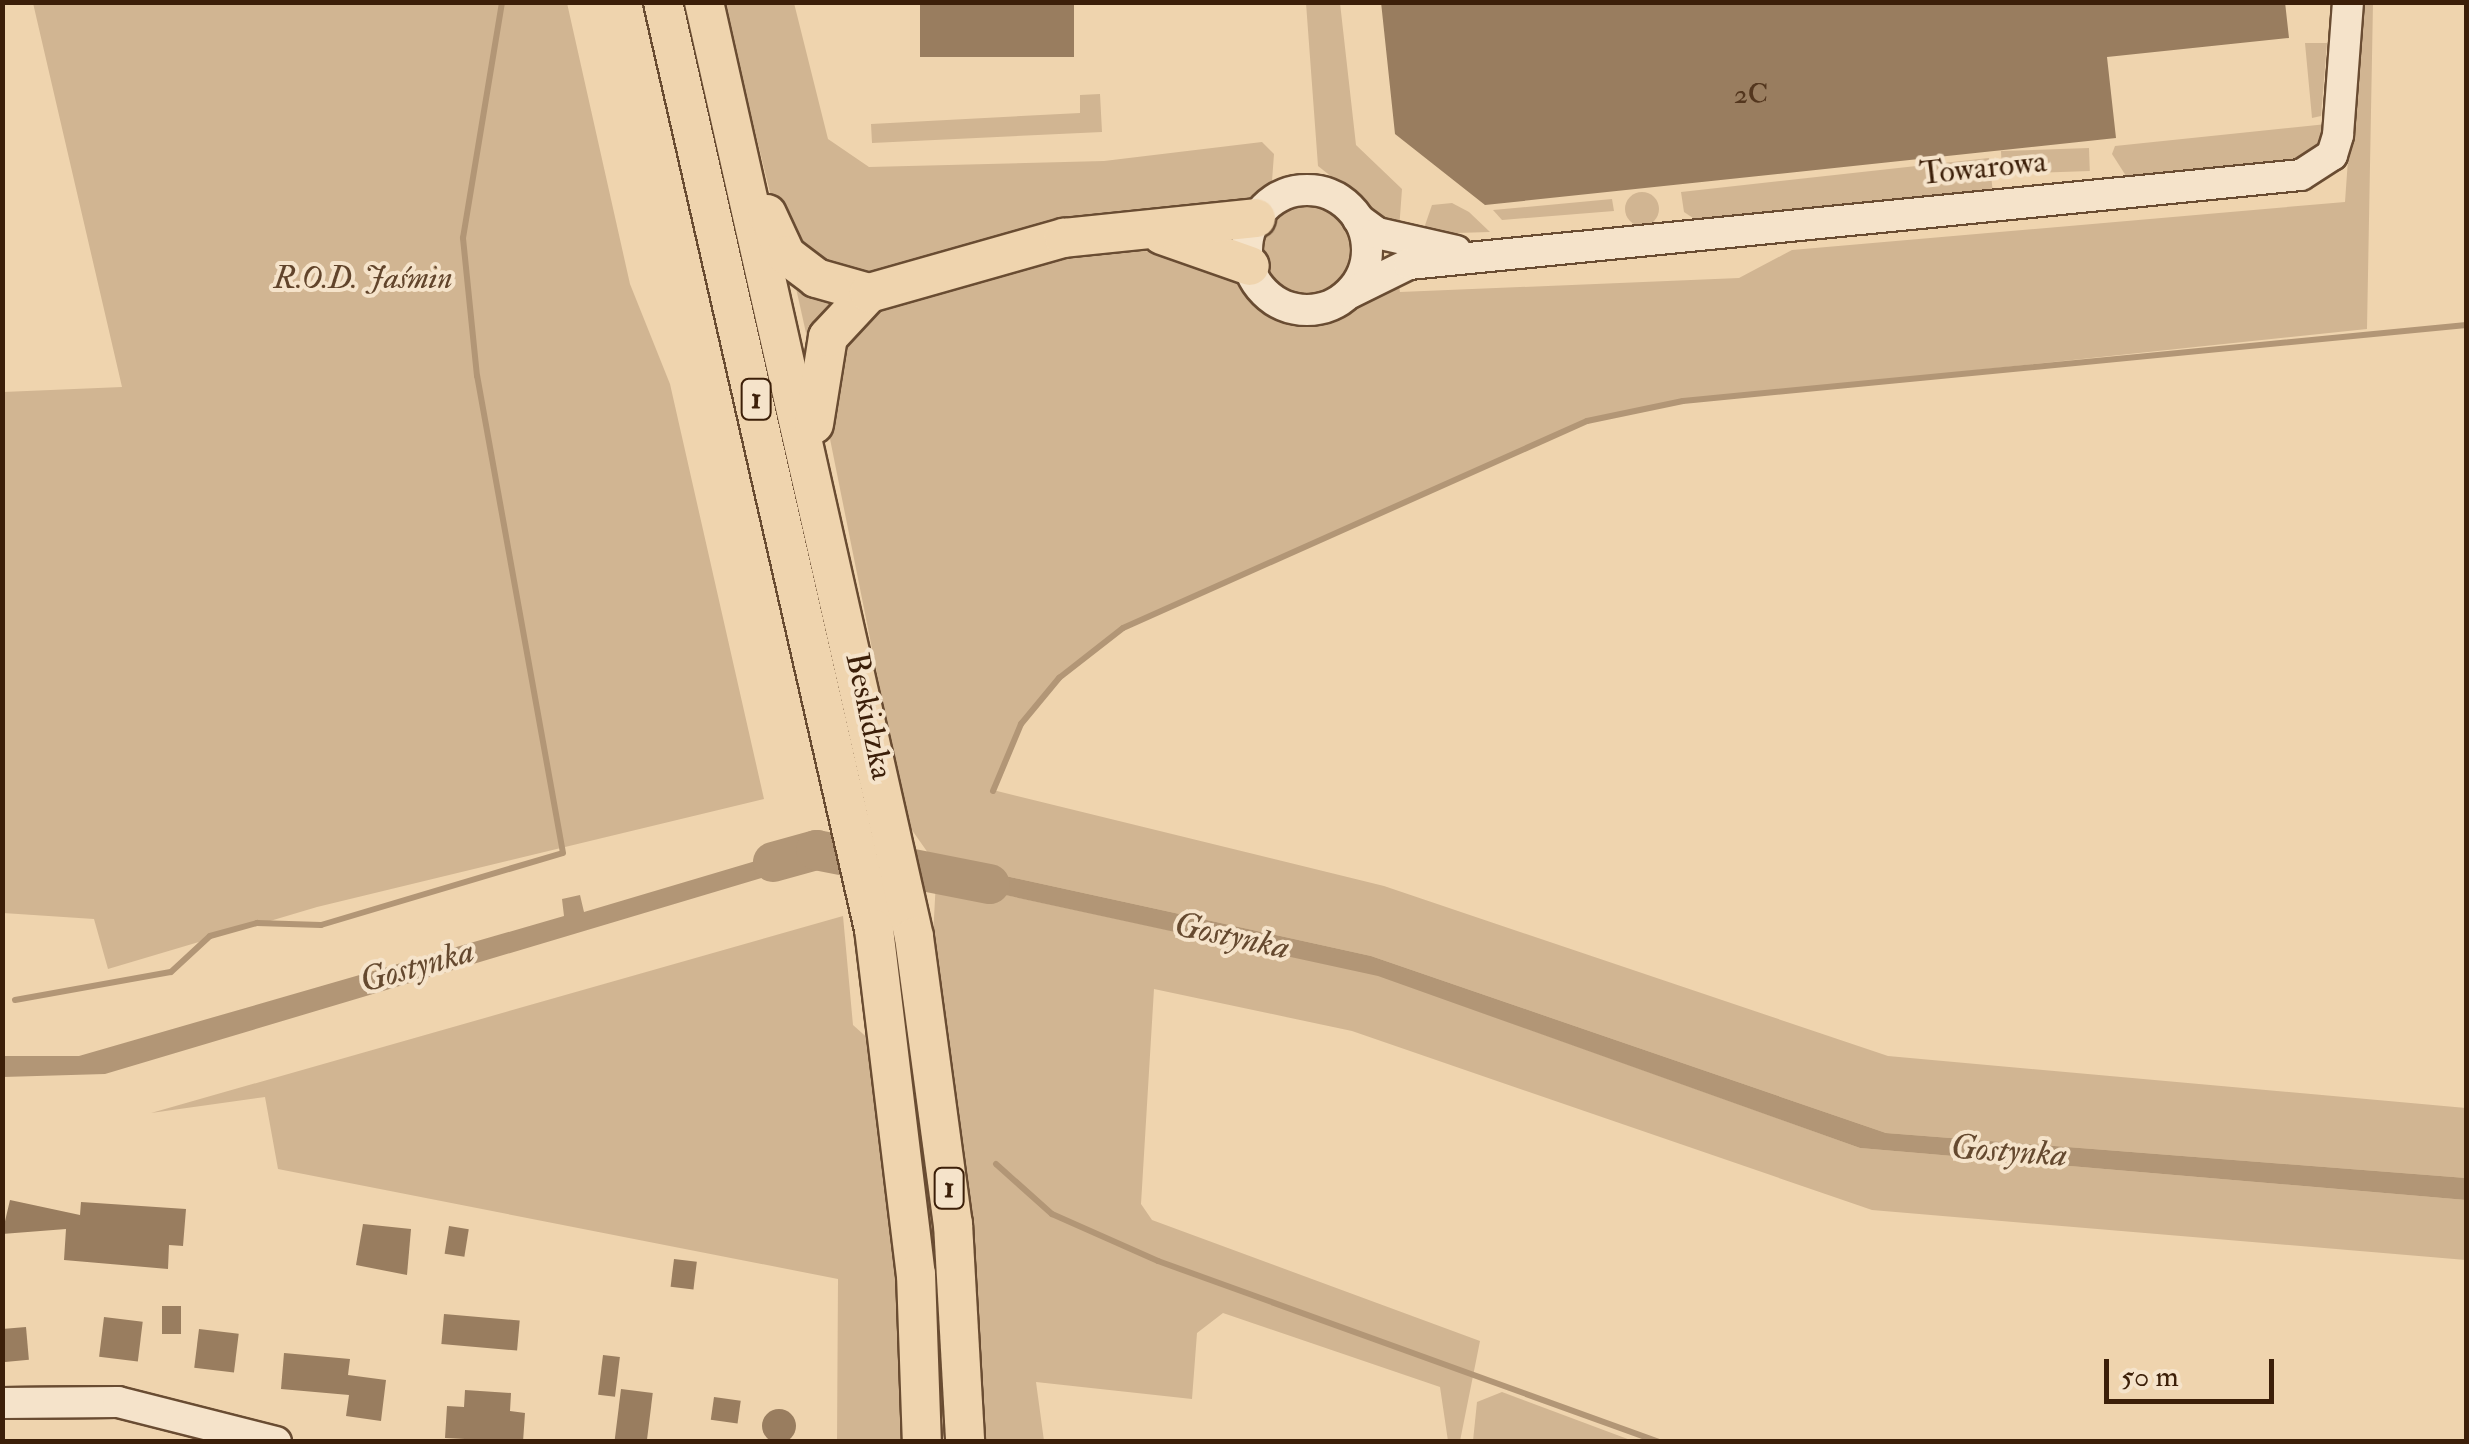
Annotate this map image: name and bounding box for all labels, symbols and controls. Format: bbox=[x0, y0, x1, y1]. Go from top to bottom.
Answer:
house number: 2C bbox=[1734, 78, 1768, 112]
street label: Towarowa bbox=[1918, 142, 2048, 194]
park label: R.O.D. Jaśmin bbox=[273, 259, 453, 297]
road number: 1 bbox=[738, 374, 774, 424]
street label: Beskidzka bbox=[837, 649, 901, 783]
water label: Gostynka bbox=[1171, 903, 1293, 969]
water label: Gostynka bbox=[355, 930, 479, 1002]
water label: Gostynka bbox=[1949, 1126, 2069, 1176]
road number: 1 bbox=[932, 1163, 966, 1213]
scale bar bbox=[2109, 1339, 2279, 1401]
text: 50 m bbox=[2121, 1358, 2179, 1395]

